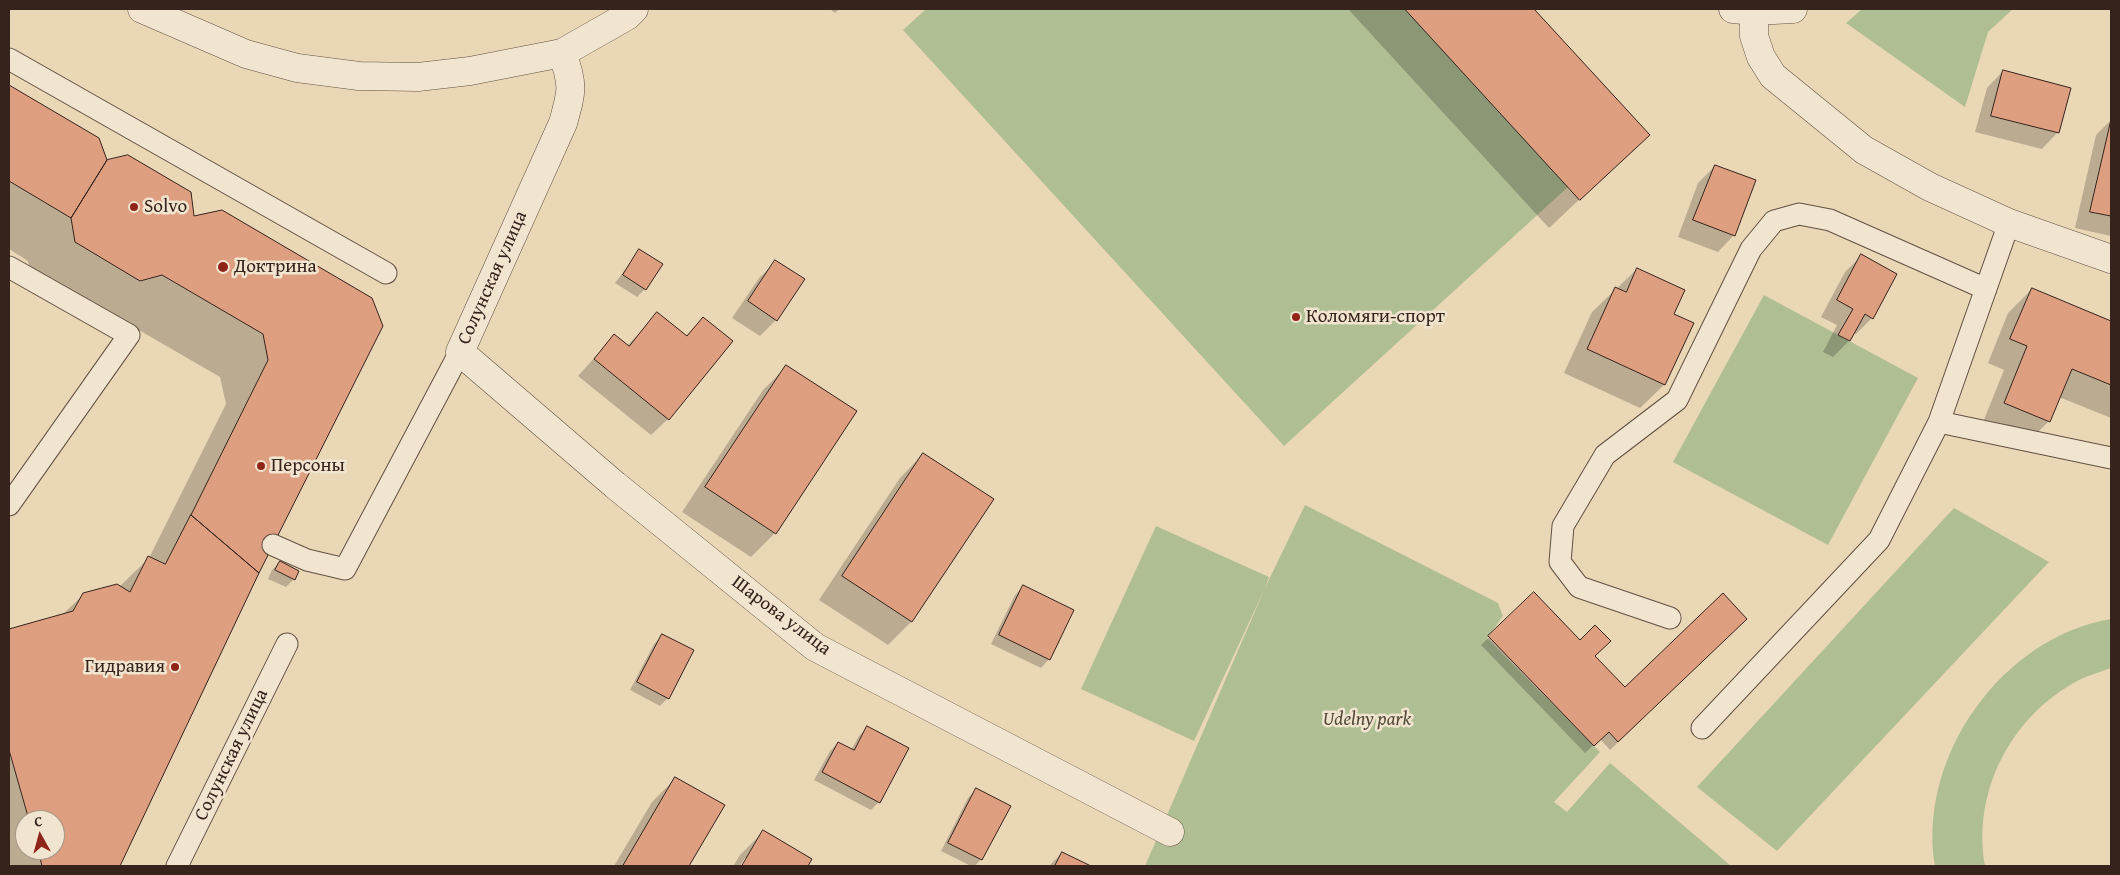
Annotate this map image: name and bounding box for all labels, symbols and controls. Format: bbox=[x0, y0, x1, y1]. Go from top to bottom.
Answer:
place label: Solvo bbox=[144, 196, 187, 218]
marker: Solvo bbox=[128, 201, 140, 213]
street label: Солунская улица bbox=[453, 208, 533, 348]
place label: Доктрина bbox=[234, 256, 317, 278]
marker: Доктрина bbox=[216, 260, 230, 274]
place label: Коломяги-спорт bbox=[1306, 306, 1445, 328]
marker: Коломяги-спорт bbox=[1290, 311, 1302, 323]
place label: Персоны bbox=[271, 455, 345, 477]
marker: Персоны bbox=[255, 460, 267, 472]
street label: Шарова улица bbox=[727, 571, 835, 661]
place label: Гидравия bbox=[85, 656, 165, 678]
marker: Гидравия bbox=[169, 661, 181, 673]
street label: Солунская улица bbox=[190, 685, 274, 825]
park label: Udelny park bbox=[1323, 709, 1411, 731]
north arrow bbox=[15, 810, 65, 860]
text: С bbox=[33, 811, 43, 832]

